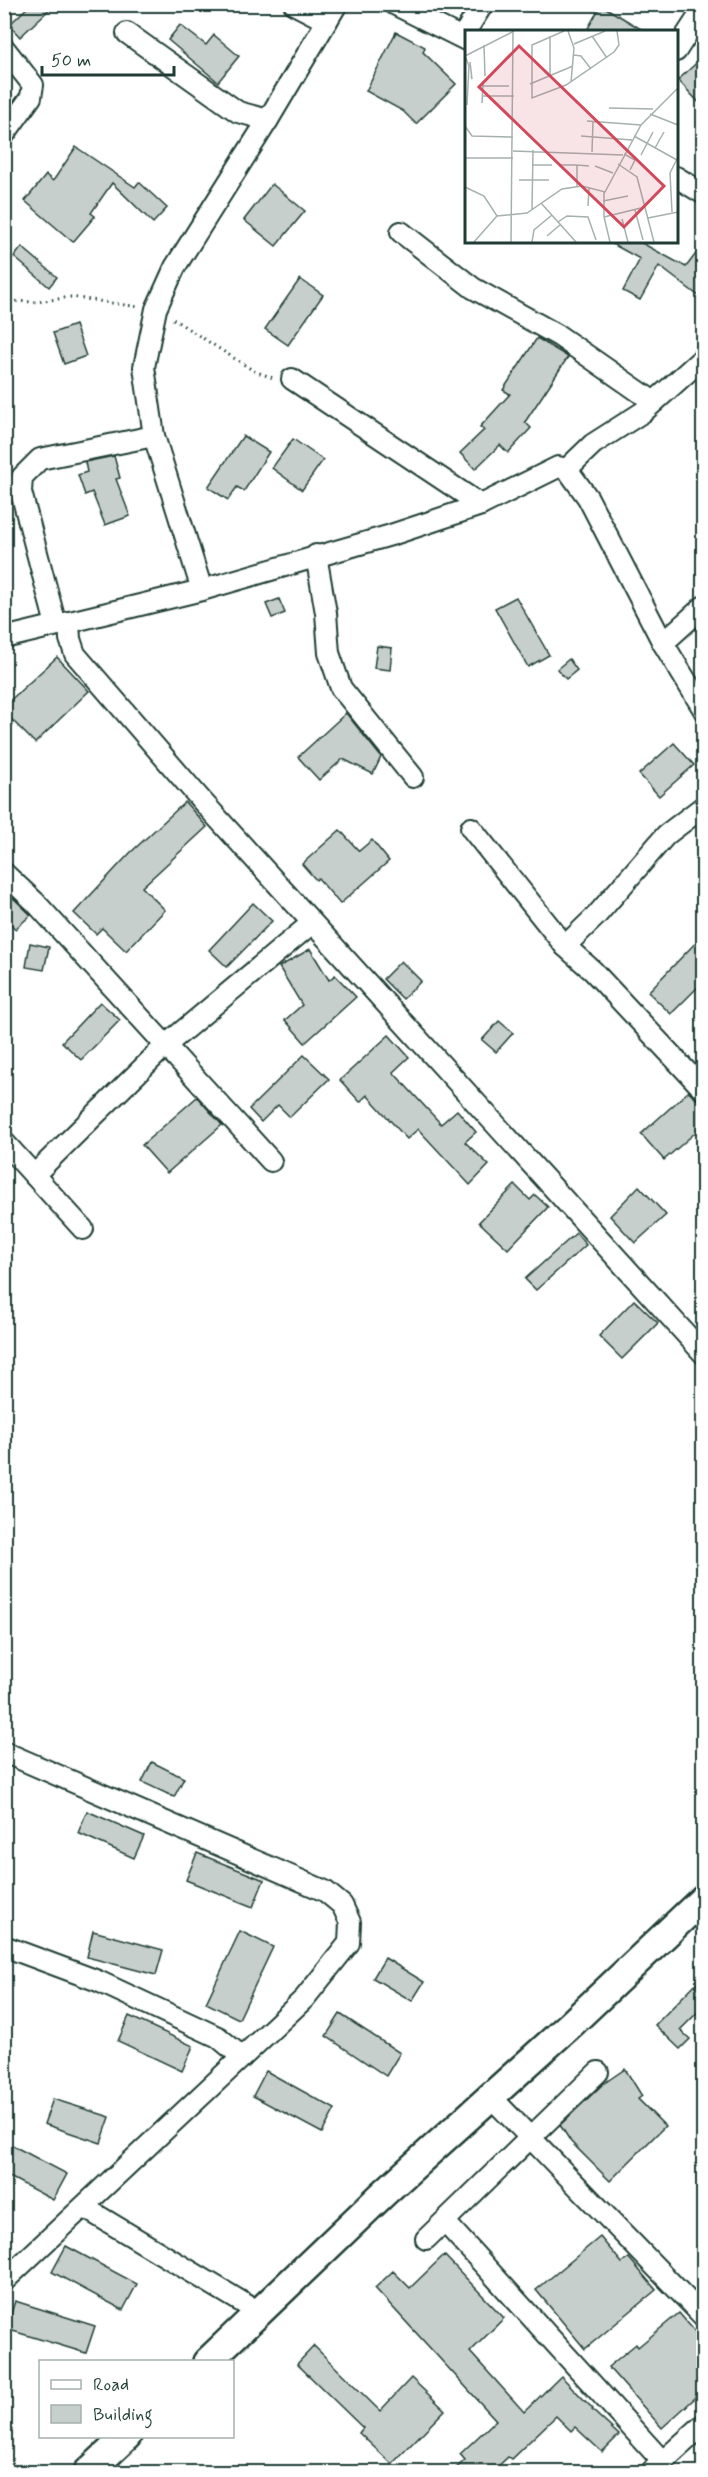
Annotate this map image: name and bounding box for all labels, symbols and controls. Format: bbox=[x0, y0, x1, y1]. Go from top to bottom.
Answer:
inset map bbox=[465, 30, 678, 243]
scale bar bbox=[42, 39, 174, 77]
text: 50 m bbox=[51, 49, 91, 73]
legend bbox=[39, 2360, 234, 2438]
text: Road bbox=[93, 2373, 129, 2397]
text: Building bbox=[93, 2403, 153, 2429]

